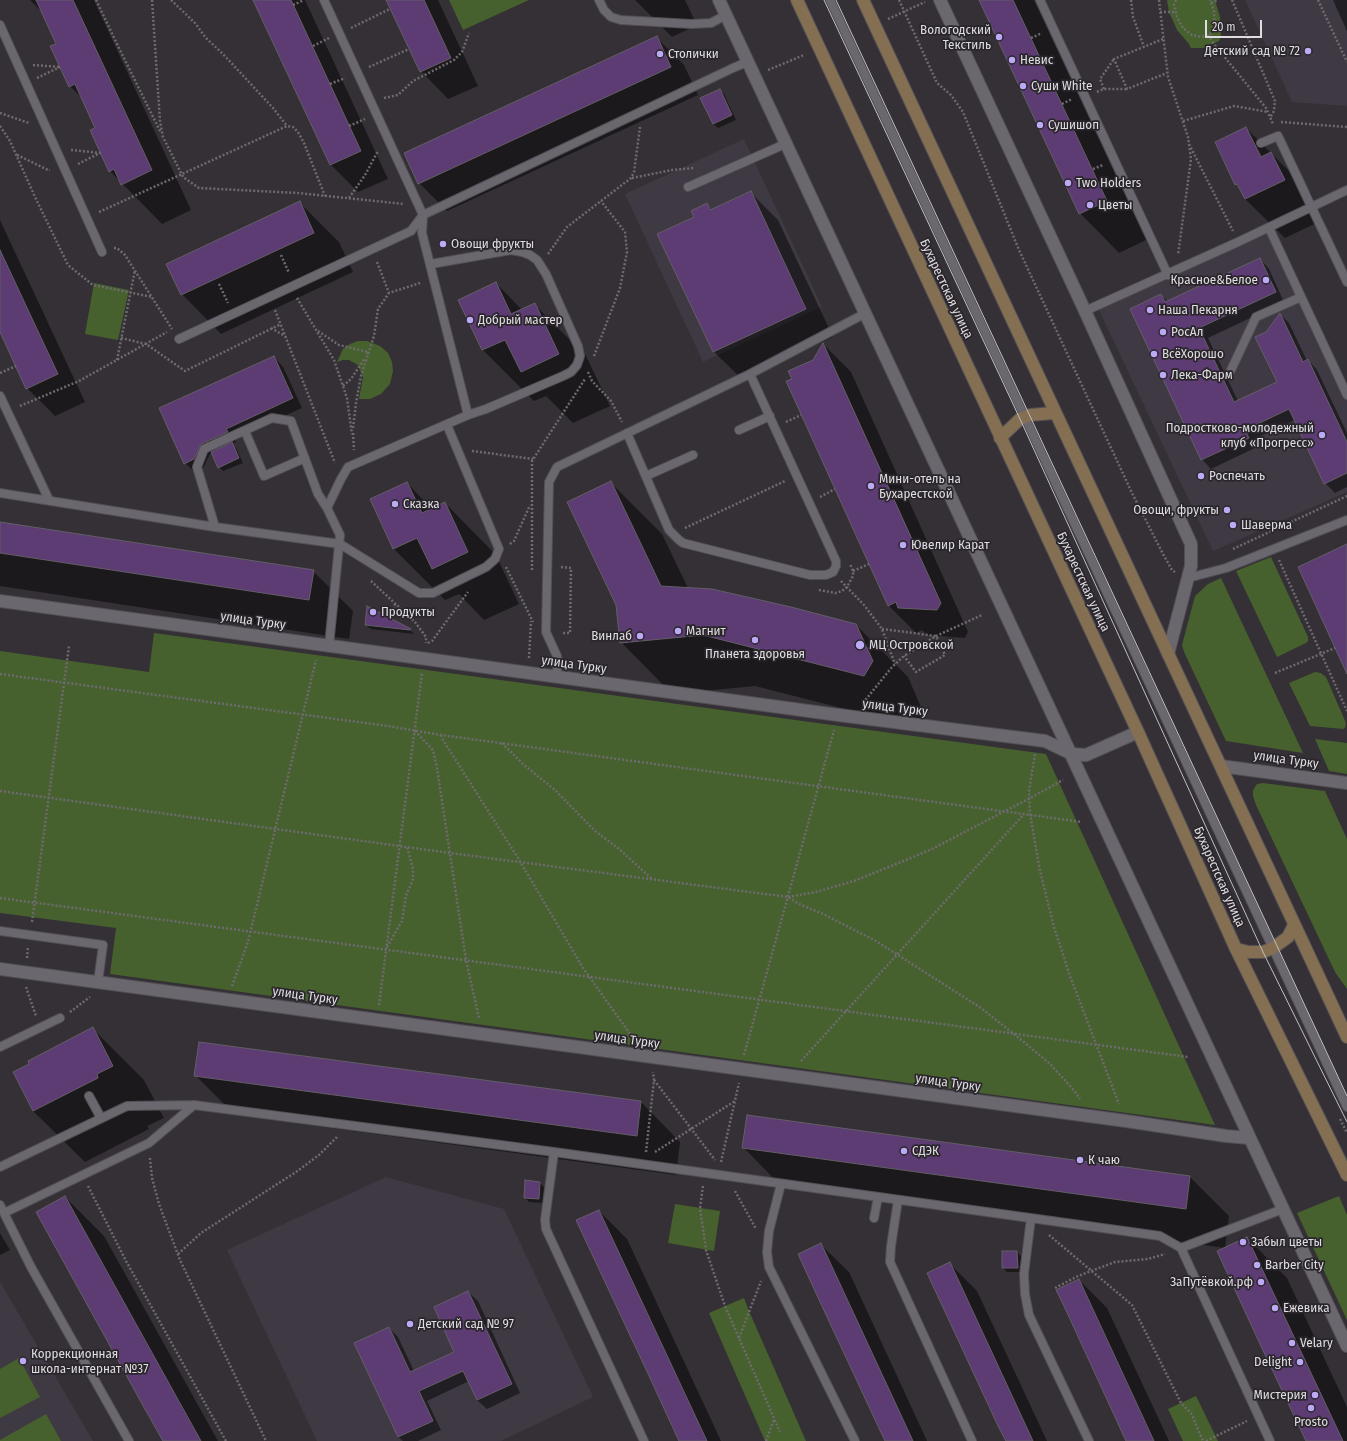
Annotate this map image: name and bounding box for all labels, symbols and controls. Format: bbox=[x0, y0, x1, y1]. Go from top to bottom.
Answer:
scale bar bbox=[1207, 12, 1264, 38]
text: 20 m bbox=[1212, 20, 1236, 34]
place label: Вологодский Текстиль bbox=[920, 22, 991, 53]
marker: Вологодский Текстиль bbox=[994, 32, 1004, 42]
place label: Детский сад № 72 bbox=[1205, 43, 1300, 59]
place label: Столички bbox=[668, 46, 719, 62]
marker: Детский сад № 72 bbox=[1303, 46, 1313, 56]
marker: Столички bbox=[655, 49, 665, 59]
place label: Невис bbox=[1020, 52, 1053, 68]
marker: Невис bbox=[1007, 55, 1017, 65]
place label: Суши White bbox=[1031, 78, 1092, 94]
marker: Суши White bbox=[1018, 81, 1028, 91]
place label: Сушишоп bbox=[1048, 117, 1099, 133]
marker: Сушишоп bbox=[1035, 120, 1045, 130]
place label: Two Holders bbox=[1076, 175, 1141, 191]
marker: Two Holders bbox=[1063, 178, 1073, 188]
place label: Цветы bbox=[1098, 197, 1132, 213]
marker: Цветы bbox=[1085, 200, 1095, 210]
place label: Овощи фрукты bbox=[451, 236, 534, 252]
street label: Бухарестская улица bbox=[916, 237, 976, 341]
marker: Овощи фрукты bbox=[438, 239, 448, 249]
place label: Красное&Белое bbox=[1170, 272, 1258, 288]
marker: Красное&Белое bbox=[1261, 275, 1271, 285]
place label: Наша Пекарня bbox=[1158, 302, 1238, 318]
marker: Наша Пекарня bbox=[1145, 305, 1155, 315]
place label: Добрый мастер bbox=[478, 312, 563, 328]
marker: Добрый мастер bbox=[465, 315, 475, 325]
place label: РосАл bbox=[1171, 324, 1203, 340]
marker: РосАл bbox=[1158, 327, 1168, 337]
place label: ВсёХорошо bbox=[1162, 346, 1224, 362]
marker: ВсёХорошо bbox=[1149, 349, 1159, 359]
place label: Лека-Фарм bbox=[1171, 367, 1233, 383]
marker: Лека-Фарм bbox=[1158, 370, 1168, 380]
place label: Подростково-молодежный клуб «Прогресс» bbox=[1166, 420, 1314, 451]
marker: Подростково-молодежный клуб «Прогресс» bbox=[1317, 430, 1327, 440]
place label: Роспечать bbox=[1209, 468, 1265, 484]
place label: Мини-отель на Бухарестской bbox=[879, 471, 961, 502]
marker: Роспечать bbox=[1196, 471, 1206, 481]
marker: Мини-отель на Бухарестской bbox=[866, 481, 876, 491]
place label: Сказка bbox=[403, 496, 440, 512]
marker: Сказка bbox=[390, 499, 400, 509]
place label: Овощи, фрукты bbox=[1133, 502, 1219, 518]
marker: Овощи, фрукты bbox=[1222, 505, 1232, 515]
place label: Шаверма bbox=[1241, 517, 1292, 533]
marker: Шаверма bbox=[1228, 520, 1238, 530]
street label: Бухарестская улица bbox=[1053, 530, 1113, 634]
place label: Ювелир Карат bbox=[911, 537, 989, 553]
marker: Ювелир Карат bbox=[898, 540, 908, 550]
place label: Продукты bbox=[381, 604, 435, 620]
marker: Продукты bbox=[368, 607, 378, 617]
street label: улица Турку bbox=[219, 609, 287, 633]
place label: Магнит bbox=[686, 623, 726, 639]
marker: Магнит bbox=[673, 626, 683, 636]
place label: Винлаб bbox=[591, 628, 632, 644]
marker: Винлаб bbox=[635, 631, 645, 641]
marker: Планета здоровья bbox=[750, 635, 760, 645]
place label: МЦ Островской bbox=[869, 637, 954, 653]
marker: МЦ Островской bbox=[854, 639, 866, 651]
place label: Планета здоровья bbox=[705, 646, 805, 662]
street label: улица Турку bbox=[540, 653, 608, 677]
street label: улица Турку bbox=[861, 696, 929, 720]
street label: улица Турку bbox=[1252, 748, 1320, 772]
street label: Бухарестская улица bbox=[1190, 824, 1248, 930]
street label: улица Турку bbox=[271, 984, 339, 1008]
street label: улица Турку bbox=[593, 1028, 661, 1052]
street label: улица Турку bbox=[914, 1071, 982, 1095]
place label: СДЭК bbox=[912, 1143, 939, 1159]
marker: СДЭК bbox=[899, 1146, 909, 1156]
place label: К чаю bbox=[1088, 1152, 1120, 1168]
marker: К чаю bbox=[1075, 1155, 1085, 1165]
place label: Забыл цветы bbox=[1251, 1234, 1322, 1250]
marker: Забыл цветы bbox=[1238, 1237, 1248, 1247]
place label: Barber City bbox=[1265, 1257, 1324, 1273]
marker: Barber City bbox=[1252, 1260, 1262, 1270]
place label: ЗаПутёвкой.рф bbox=[1170, 1274, 1253, 1290]
marker: ЗаПутёвкой.рф bbox=[1256, 1277, 1266, 1287]
place label: Ежевика bbox=[1283, 1300, 1330, 1316]
marker: Ежевика bbox=[1270, 1303, 1280, 1313]
place label: Детский сад № 97 bbox=[418, 1316, 514, 1332]
marker: Детский сад № 97 bbox=[405, 1319, 415, 1329]
place label: Velary bbox=[1300, 1335, 1333, 1351]
marker: Velary bbox=[1287, 1338, 1297, 1348]
place label: Коррекционная школа-интернат №37 bbox=[31, 1346, 148, 1377]
place label: Delight bbox=[1254, 1354, 1292, 1370]
marker: Коррекционная школа-интернат №37 bbox=[18, 1356, 28, 1366]
marker: Delight bbox=[1295, 1357, 1305, 1367]
place label: Мистерия bbox=[1253, 1387, 1307, 1403]
marker: Мистерия bbox=[1310, 1390, 1320, 1400]
marker: Prosto bbox=[1306, 1403, 1316, 1413]
place label: Prosto bbox=[1294, 1414, 1328, 1430]

